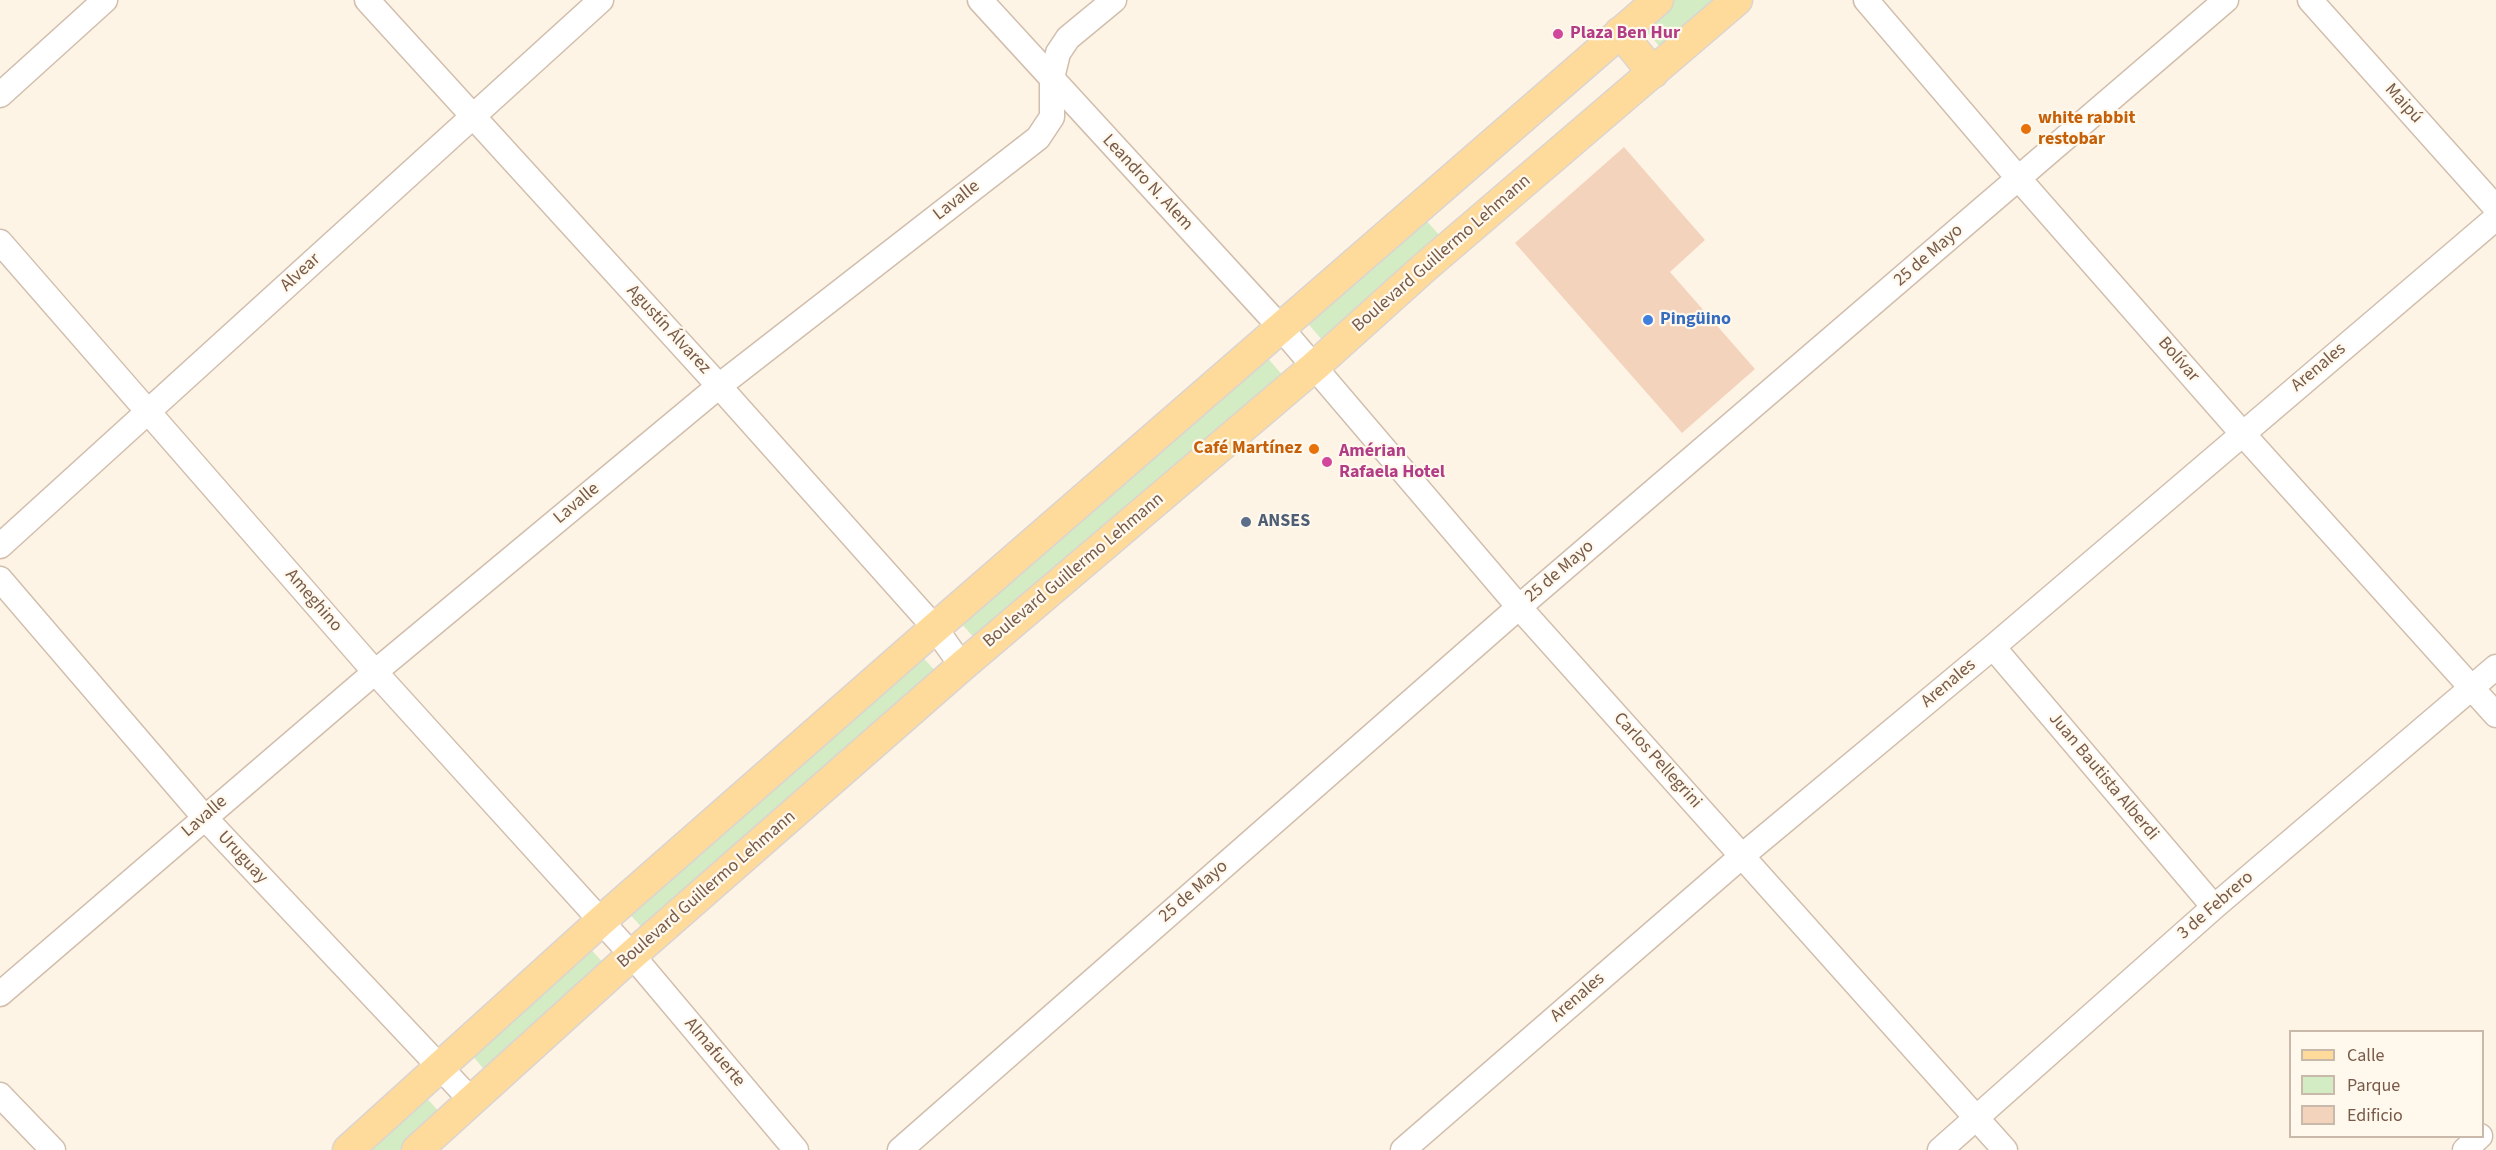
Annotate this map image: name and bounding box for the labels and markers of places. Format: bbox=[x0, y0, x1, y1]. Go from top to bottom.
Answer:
place label: Plaza Ben Hur bbox=[1570, 23, 1680, 45]
marker: Plaza Ben Hur bbox=[1551, 27, 1565, 41]
place label: white rabbit restobar bbox=[2038, 108, 2135, 150]
marker: white rabbit restobar bbox=[2019, 122, 2033, 136]
place label: Pingüino bbox=[1660, 309, 1731, 331]
marker: Pingüino bbox=[1641, 313, 1655, 327]
place label: Café Martínez bbox=[1193, 438, 1302, 460]
place label: Amérian Rafaela Hotel bbox=[1339, 441, 1445, 484]
marker: Café Martínez bbox=[1307, 442, 1321, 456]
marker: Amérian Rafaela Hotel bbox=[1320, 455, 1334, 469]
place label: ANSES bbox=[1258, 511, 1310, 533]
marker: ANSES bbox=[1239, 515, 1253, 529]

